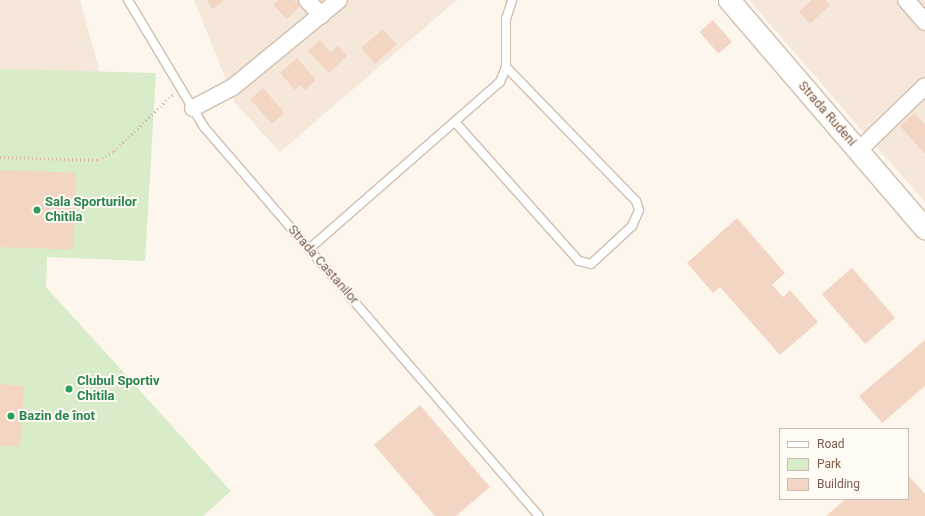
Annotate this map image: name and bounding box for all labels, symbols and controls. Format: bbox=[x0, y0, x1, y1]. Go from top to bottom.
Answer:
street label: Strada Rudeni bbox=[795, 78, 859, 150]
place label: Sala Sporturilor Chitila bbox=[45, 195, 137, 226]
marker: Sala Sporturilor Chitila bbox=[32, 205, 42, 215]
street label: Strada Castanilor bbox=[284, 222, 362, 308]
place label: Clubul Sportiv Chitila bbox=[77, 374, 160, 405]
marker: Clubul Sportiv Chitila bbox=[64, 384, 74, 394]
place label: Bazin de înot bbox=[19, 408, 95, 424]
marker: Bazin de înot bbox=[6, 411, 16, 421]
legend bbox=[779, 428, 909, 500]
text: Road bbox=[817, 437, 845, 451]
text: Park bbox=[817, 457, 841, 471]
text: Building bbox=[817, 477, 860, 491]

